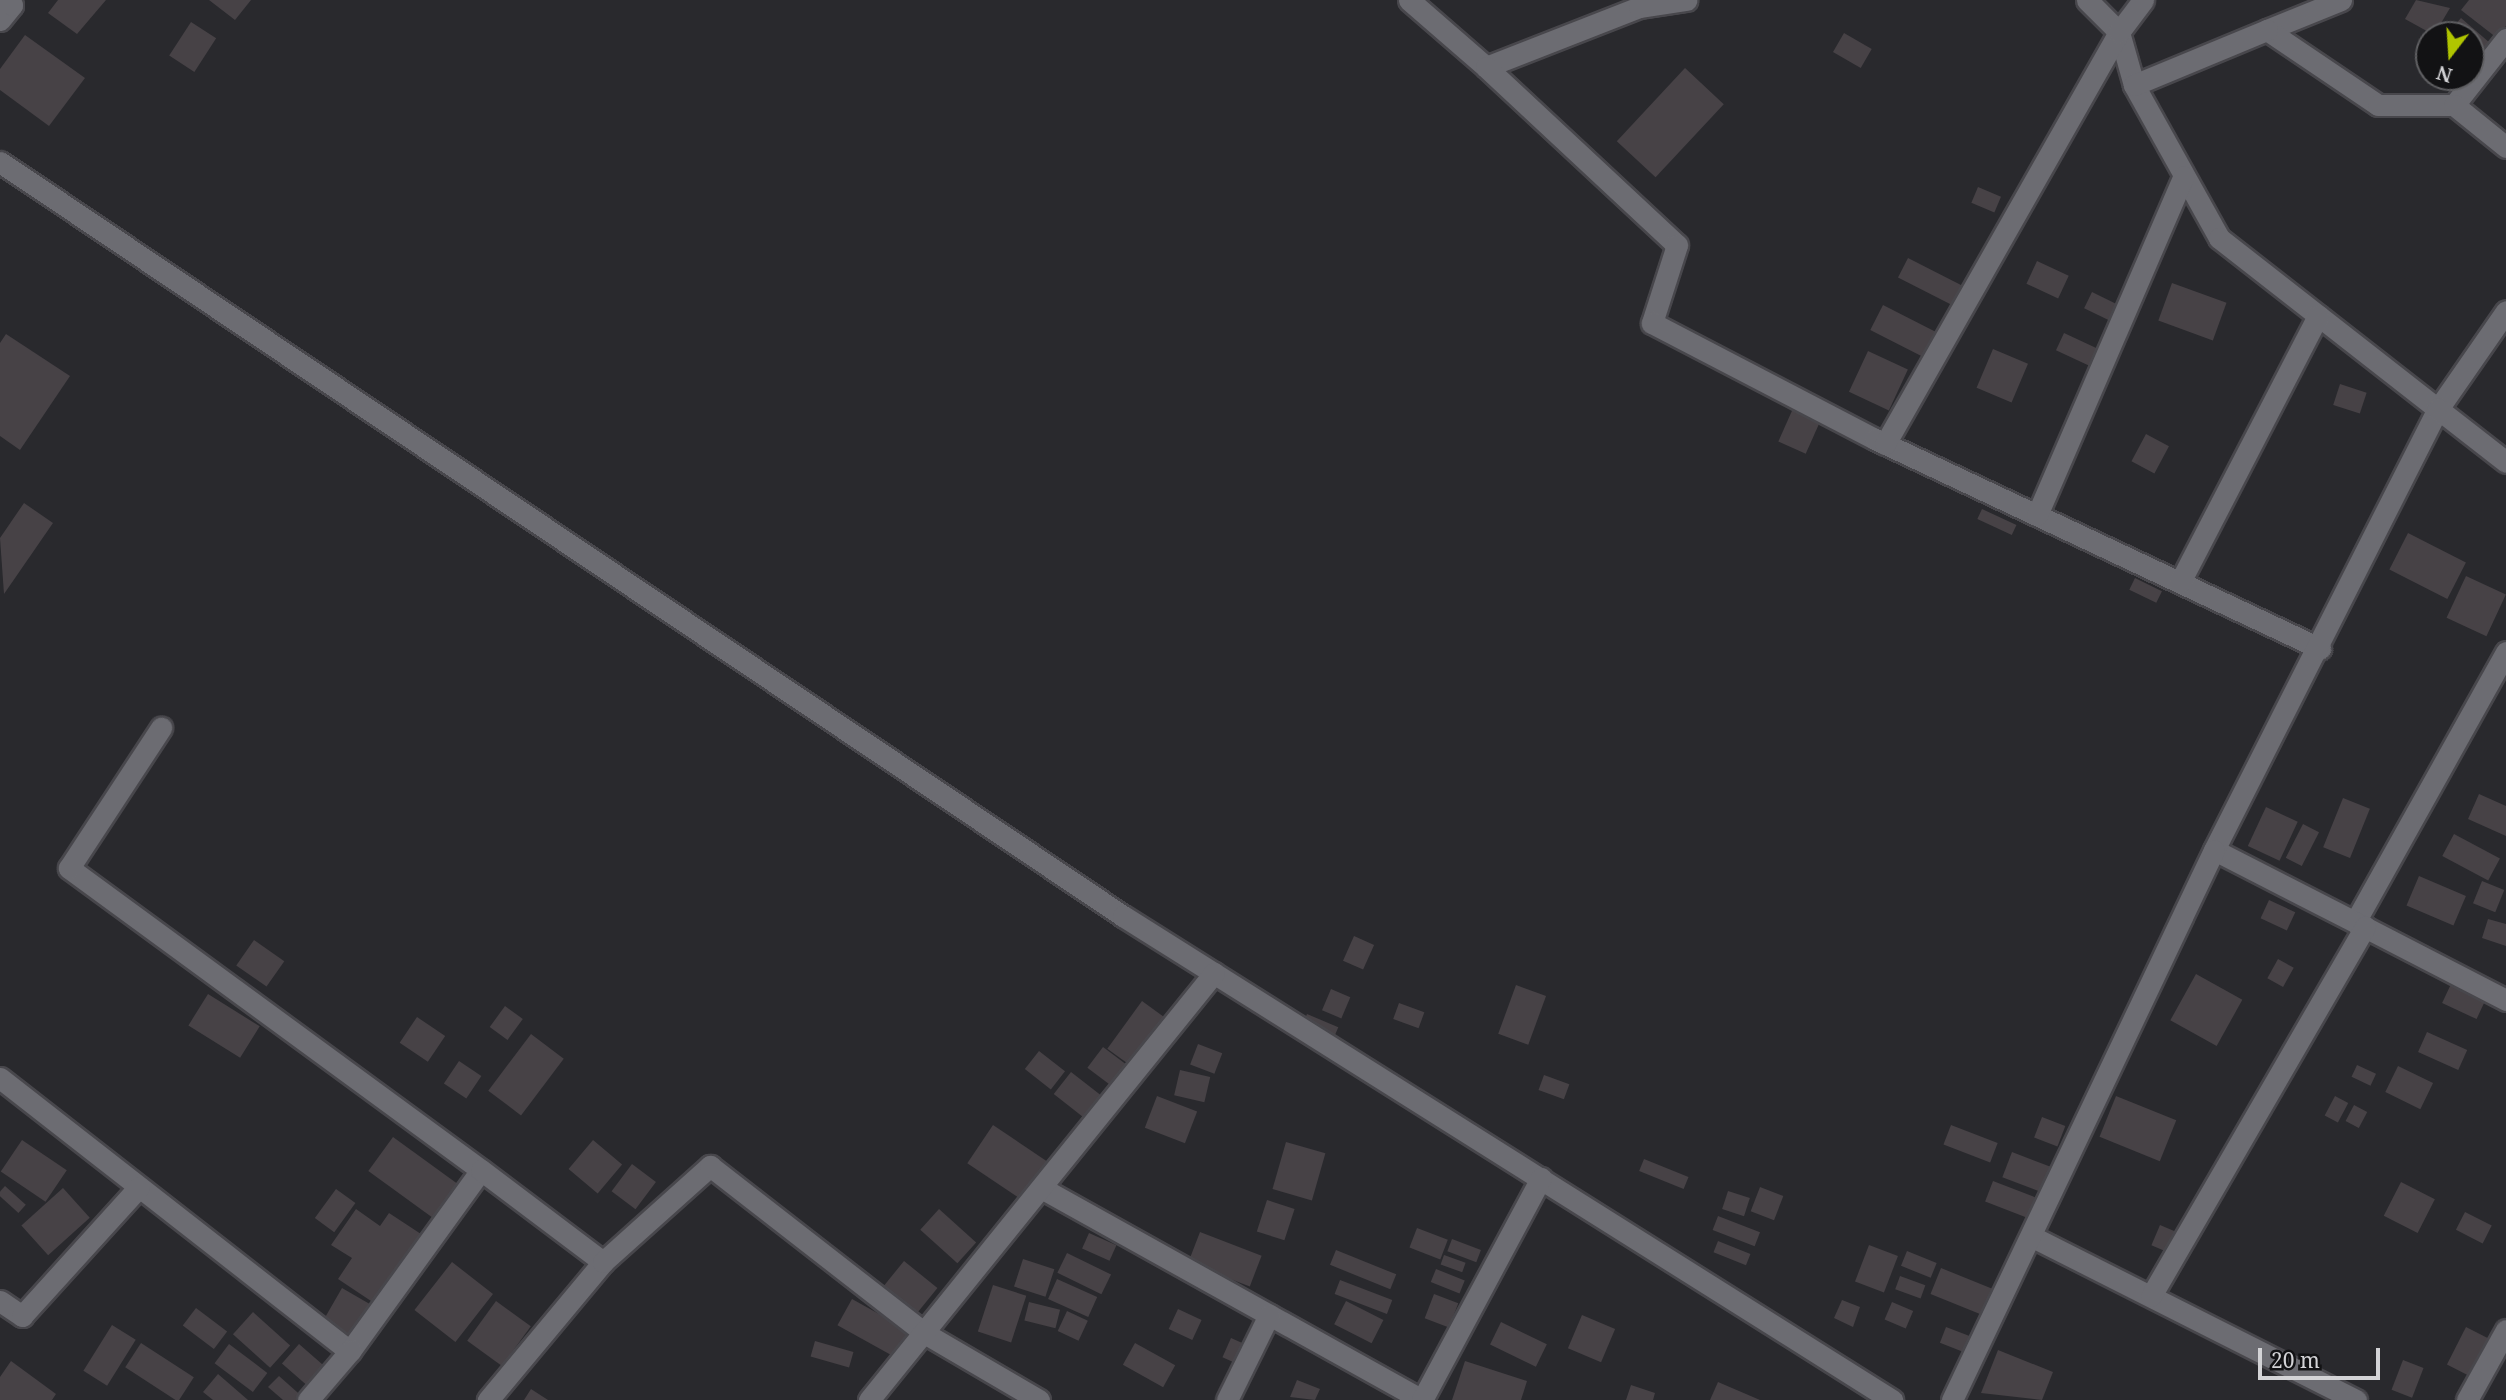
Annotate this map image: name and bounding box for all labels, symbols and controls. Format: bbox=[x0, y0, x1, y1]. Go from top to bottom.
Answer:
north arrow bbox=[2415, 21, 2485, 91]
text: N bbox=[2433, 60, 2455, 89]
scale bar bbox=[2261, 1334, 2384, 1378]
text: 20 m bbox=[2271, 1346, 2320, 1374]

